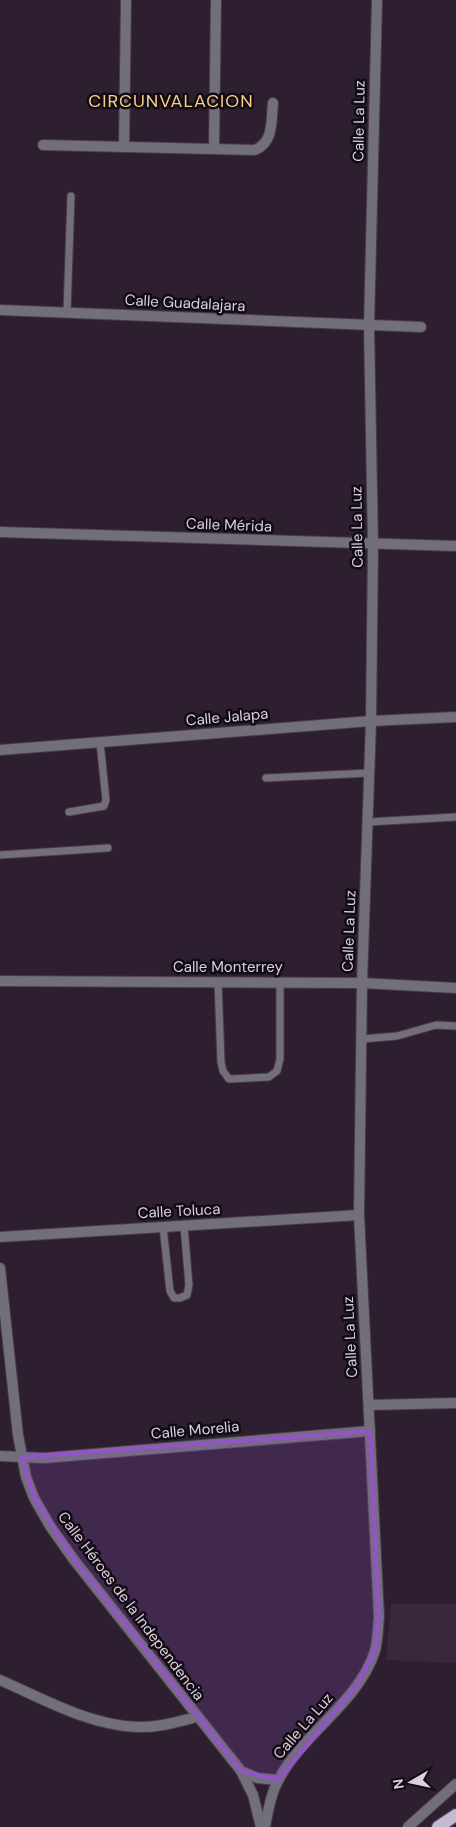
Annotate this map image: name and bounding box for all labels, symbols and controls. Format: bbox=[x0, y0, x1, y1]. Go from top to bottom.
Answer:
street label: Calle La Luz bbox=[348, 80, 370, 162]
district label: CIRCUNVALACION bbox=[88, 89, 254, 113]
street label: Calle Guadalajara bbox=[124, 290, 246, 316]
street label: Calle La Luz bbox=[346, 486, 368, 568]
street label: Calle Mérida bbox=[186, 514, 272, 536]
street label: Calle Jalapa bbox=[185, 703, 269, 731]
street label: Calle La Luz bbox=[338, 890, 360, 972]
street label: Calle Monterrey bbox=[173, 957, 284, 977]
street label: Calle Toluca bbox=[137, 1199, 221, 1223]
street label: Calle La Luz bbox=[338, 1296, 362, 1378]
street label: Calle Morelia bbox=[150, 1416, 240, 1444]
street label: Calle Héroes de la Independencia bbox=[53, 1507, 209, 1705]
street label: Calle La Luz bbox=[269, 1689, 337, 1763]
north arrow bbox=[386, 1757, 436, 1807]
text: N bbox=[388, 1778, 408, 1790]

